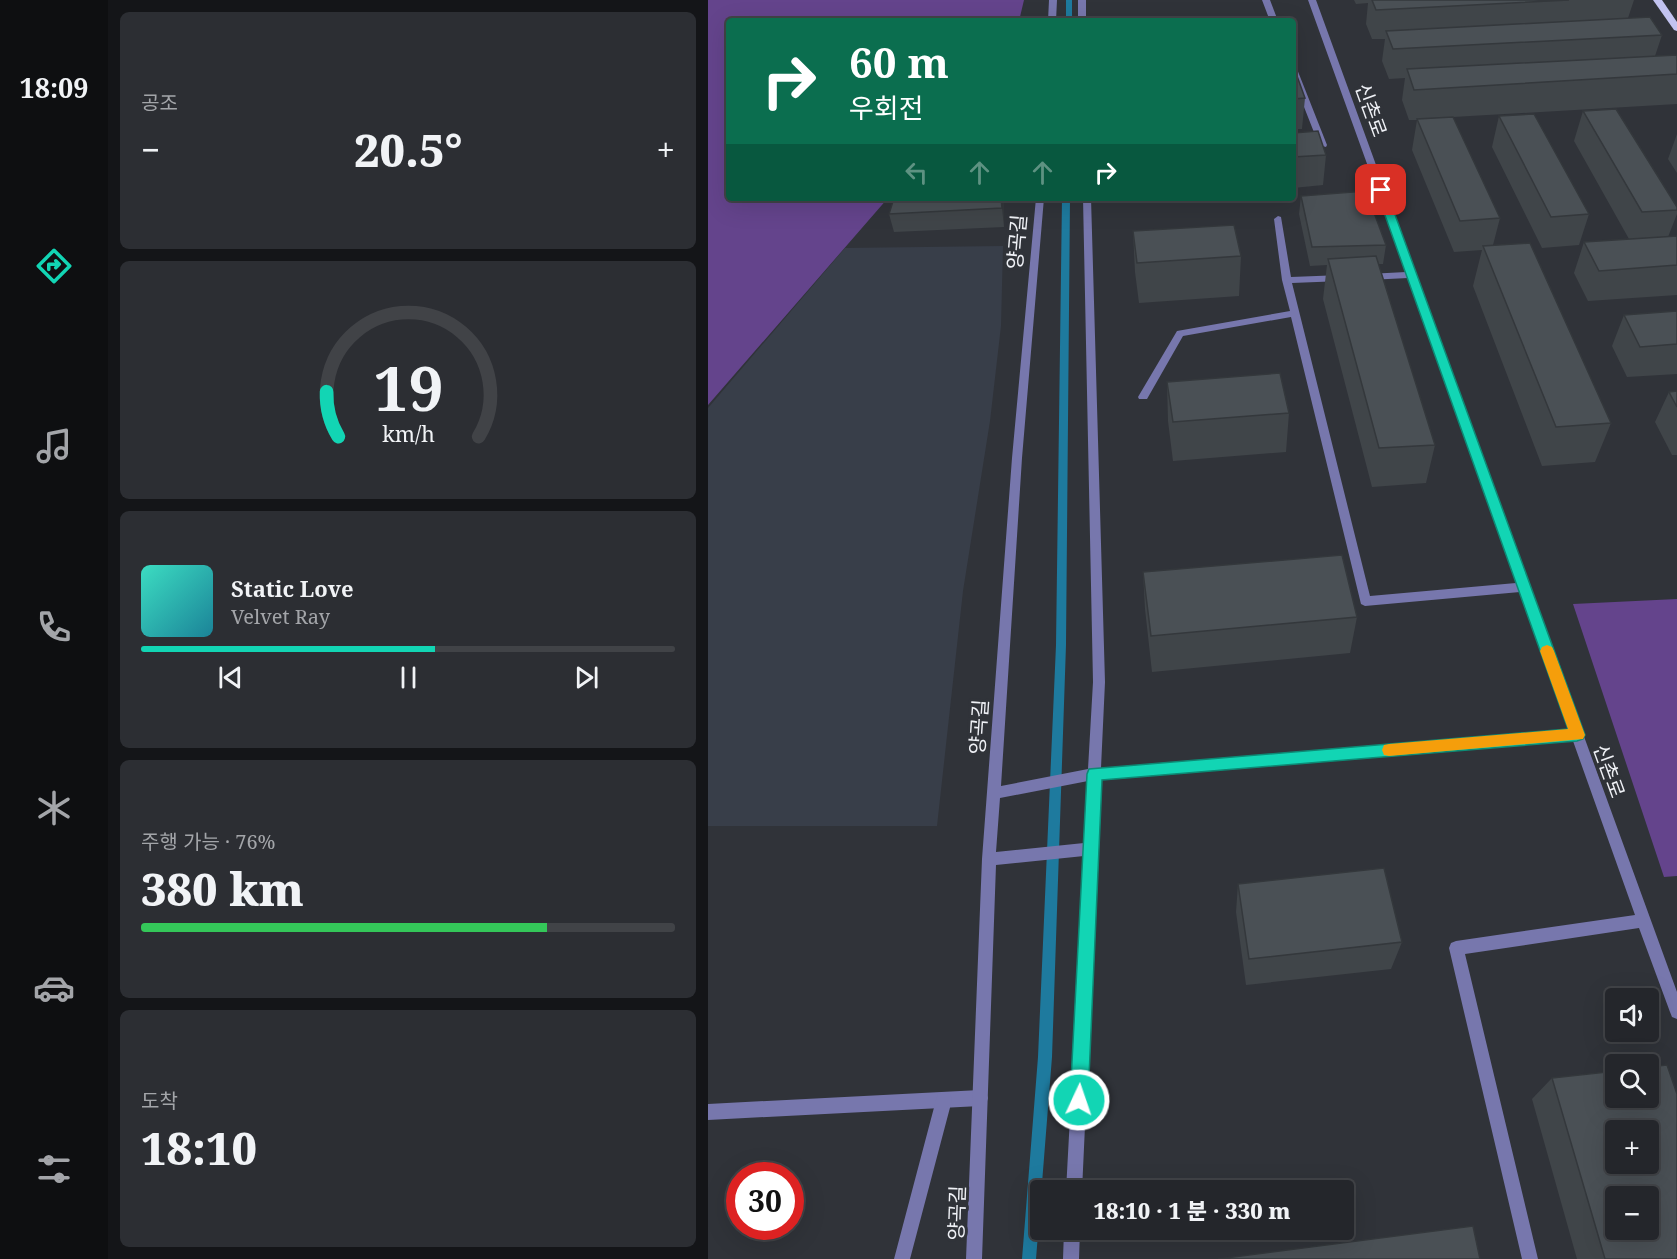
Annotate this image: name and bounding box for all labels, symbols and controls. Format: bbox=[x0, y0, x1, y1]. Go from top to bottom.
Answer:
text: 60 m bbox=[849, 33, 949, 90]
icon: right bbox=[750, 42, 828, 120]
text: 18:09 bbox=[19, 69, 89, 106]
street label: 신촌로 bbox=[1349, 79, 1394, 140]
text: 공조 bbox=[141, 89, 178, 116]
text: 우회전 bbox=[849, 89, 924, 126]
text: 20.5° bbox=[354, 119, 463, 180]
text: − bbox=[141, 127, 160, 172]
text: + bbox=[657, 127, 675, 172]
icon: left bbox=[900, 156, 933, 189]
icon: ahead bbox=[963, 156, 996, 189]
icon: ahead bbox=[1026, 156, 1059, 189]
icon: right bbox=[1089, 156, 1122, 189]
pin bbox=[1355, 164, 1406, 215]
icon: arrive bbox=[1364, 173, 1397, 206]
street label: 양곡길 bbox=[1001, 213, 1032, 271]
icon: directions bbox=[33, 245, 75, 287]
text: 19 bbox=[373, 344, 443, 429]
text: km/h bbox=[382, 420, 435, 449]
icon: music bbox=[33, 425, 75, 467]
text: Static Love bbox=[231, 573, 354, 603]
text: Velvet Ray bbox=[231, 603, 330, 630]
icon: phone bbox=[33, 606, 75, 648]
icon: previous bbox=[214, 661, 247, 694]
icon: pause bbox=[392, 661, 425, 694]
icon: next bbox=[570, 661, 603, 694]
street label: 양곡길 bbox=[963, 698, 994, 755]
street label: 신촌로 bbox=[1587, 740, 1632, 801]
icon: climate bbox=[33, 787, 75, 829]
text: 주행 가능 · 76% bbox=[141, 828, 275, 855]
text: 380 km bbox=[141, 858, 304, 919]
icon: car bbox=[33, 967, 75, 1009]
map controls bbox=[1605, 988, 1659, 1240]
button: sound bbox=[1605, 988, 1659, 1042]
button: search bbox=[1605, 1054, 1659, 1108]
position arrow bbox=[1047, 1068, 1111, 1132]
text: 도착 bbox=[141, 1087, 178, 1114]
text: 18:10 bbox=[141, 1117, 257, 1178]
button: + bbox=[1605, 1120, 1659, 1174]
icon: filters bbox=[33, 1148, 75, 1190]
speed limit sign: 30 bbox=[726, 1162, 804, 1240]
street label: 양곡길 bbox=[942, 1185, 971, 1241]
button: − bbox=[1605, 1186, 1659, 1240]
text: 18:10 · 1 분 · 330 m bbox=[1094, 1195, 1291, 1225]

